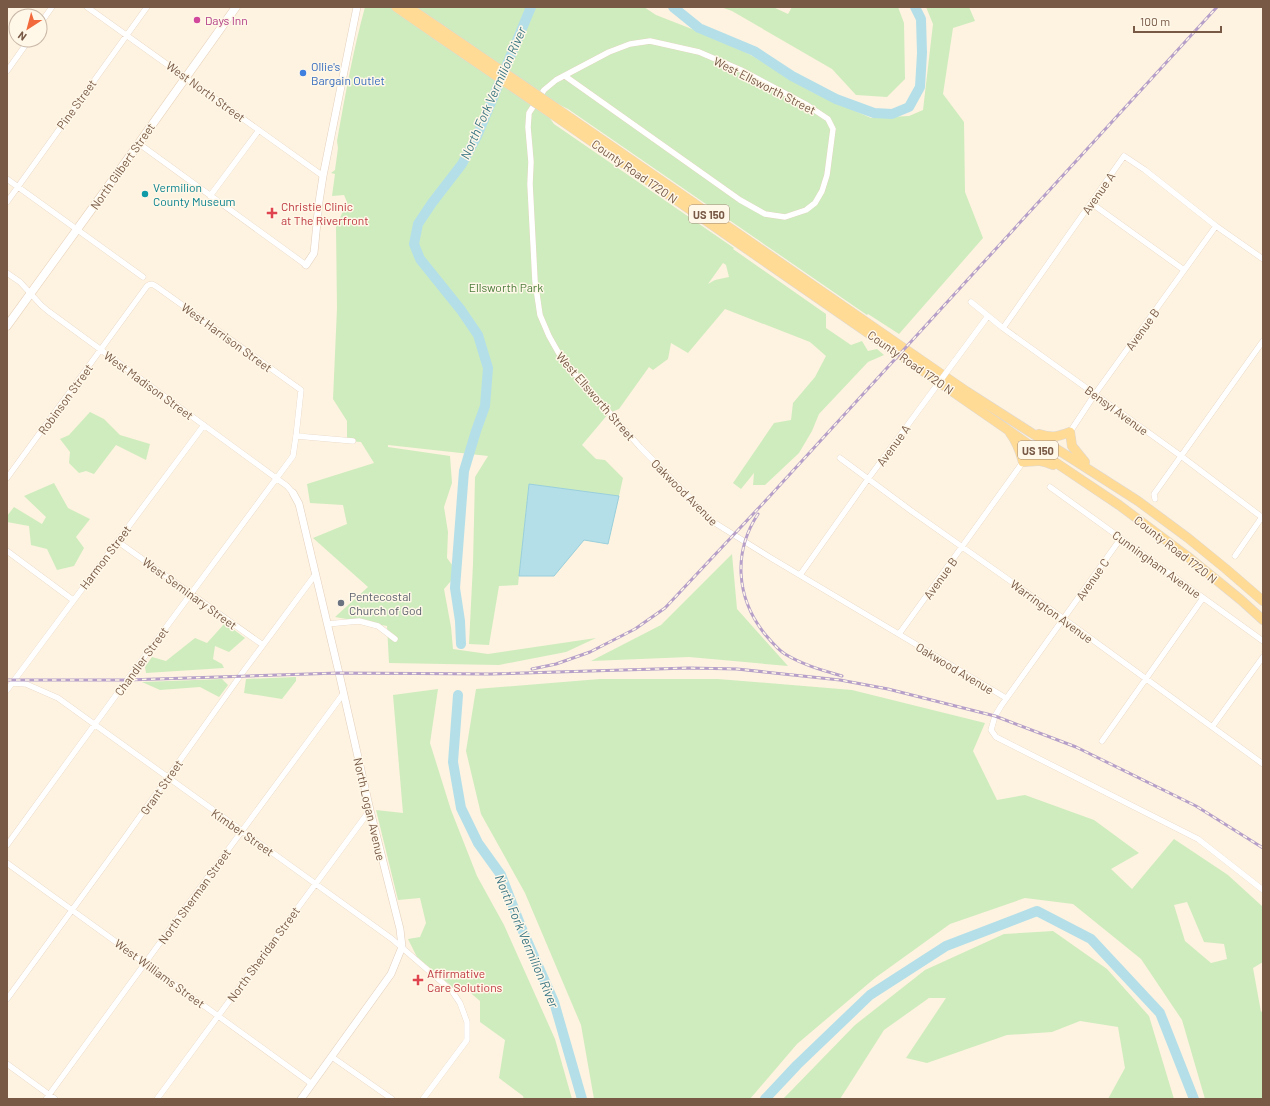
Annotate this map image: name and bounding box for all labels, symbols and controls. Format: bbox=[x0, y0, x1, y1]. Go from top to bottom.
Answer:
north arrow bbox=[8, 8, 48, 48]
scale bar bbox=[1134, 8, 1221, 34]
place label: Days Inn bbox=[205, 13, 248, 27]
text: 100 m bbox=[1140, 14, 1170, 28]
marker: Days Inn bbox=[192, 15, 202, 25]
water label: North Fork Vermilion River bbox=[457, 24, 530, 162]
text: N bbox=[15, 29, 29, 44]
street label: West Ellsworth Street bbox=[712, 53, 818, 117]
street label: West North Street bbox=[164, 58, 248, 124]
place label: Ollie's Bargain Outlet bbox=[311, 59, 385, 87]
marker: Ollie's Bargain Outlet bbox=[298, 68, 308, 78]
street label: Pine Street bbox=[53, 76, 99, 132]
street label: North Gilbert Street bbox=[87, 120, 157, 212]
street label: County Road 1720 N bbox=[589, 136, 681, 206]
street label: Avenue A bbox=[1079, 169, 1117, 217]
place label: Vermilion County Museum bbox=[153, 180, 236, 208]
marker: Vermilion County Museum bbox=[140, 189, 150, 199]
place label: Christie Clinic at The Riverfront bbox=[281, 199, 369, 227]
road number: US 150 bbox=[689, 205, 729, 223]
marker: Christie Clinic at The Riverfront bbox=[266, 207, 278, 219]
park label: Ellsworth Park bbox=[469, 280, 543, 294]
street label: West Harrison Street bbox=[179, 299, 275, 375]
street label: Avenue B bbox=[1122, 305, 1162, 353]
street label: County Road 1720 N bbox=[865, 327, 957, 397]
street label: West Madison Street bbox=[102, 348, 196, 422]
street label: West Ellsworth Street bbox=[554, 349, 638, 443]
street label: Robinson Street bbox=[35, 361, 95, 437]
street label: Bensyl Avenue bbox=[1083, 382, 1151, 438]
street label: Avenue A bbox=[873, 422, 913, 468]
road number: US 150 bbox=[1018, 441, 1058, 459]
street label: Oakwood Avenue bbox=[649, 456, 721, 528]
street label: County Road 1720 N bbox=[1132, 512, 1220, 586]
street label: Harmon Street bbox=[76, 522, 134, 592]
street label: Cunningham Avenue bbox=[1110, 527, 1204, 601]
street label: West Seminary Street bbox=[140, 554, 240, 632]
street label: Avenue B bbox=[920, 554, 960, 602]
street label: Avenue C bbox=[1073, 555, 1111, 603]
street label: Warrington Avenue bbox=[1008, 576, 1096, 646]
place label: Pentecostal Church of God bbox=[349, 589, 422, 617]
marker: Pentecostal Church of God bbox=[336, 598, 346, 608]
street label: Chandler Street bbox=[111, 624, 171, 698]
street label: Oakwood Avenue bbox=[914, 639, 996, 697]
street label: North Logan Avenue bbox=[351, 756, 389, 862]
street label: Grant Street bbox=[137, 757, 185, 817]
street label: Kimber Street bbox=[209, 805, 277, 859]
street label: North Sherman Street bbox=[155, 846, 233, 946]
water label: North Fork Vermilion River bbox=[492, 872, 562, 1010]
street label: North Sheridan Street bbox=[224, 904, 302, 1004]
street label: West Williams Street bbox=[112, 936, 208, 1010]
place label: Affirmative Care Solutions bbox=[427, 966, 503, 994]
marker: Affirmative Care Solutions bbox=[412, 974, 424, 986]

